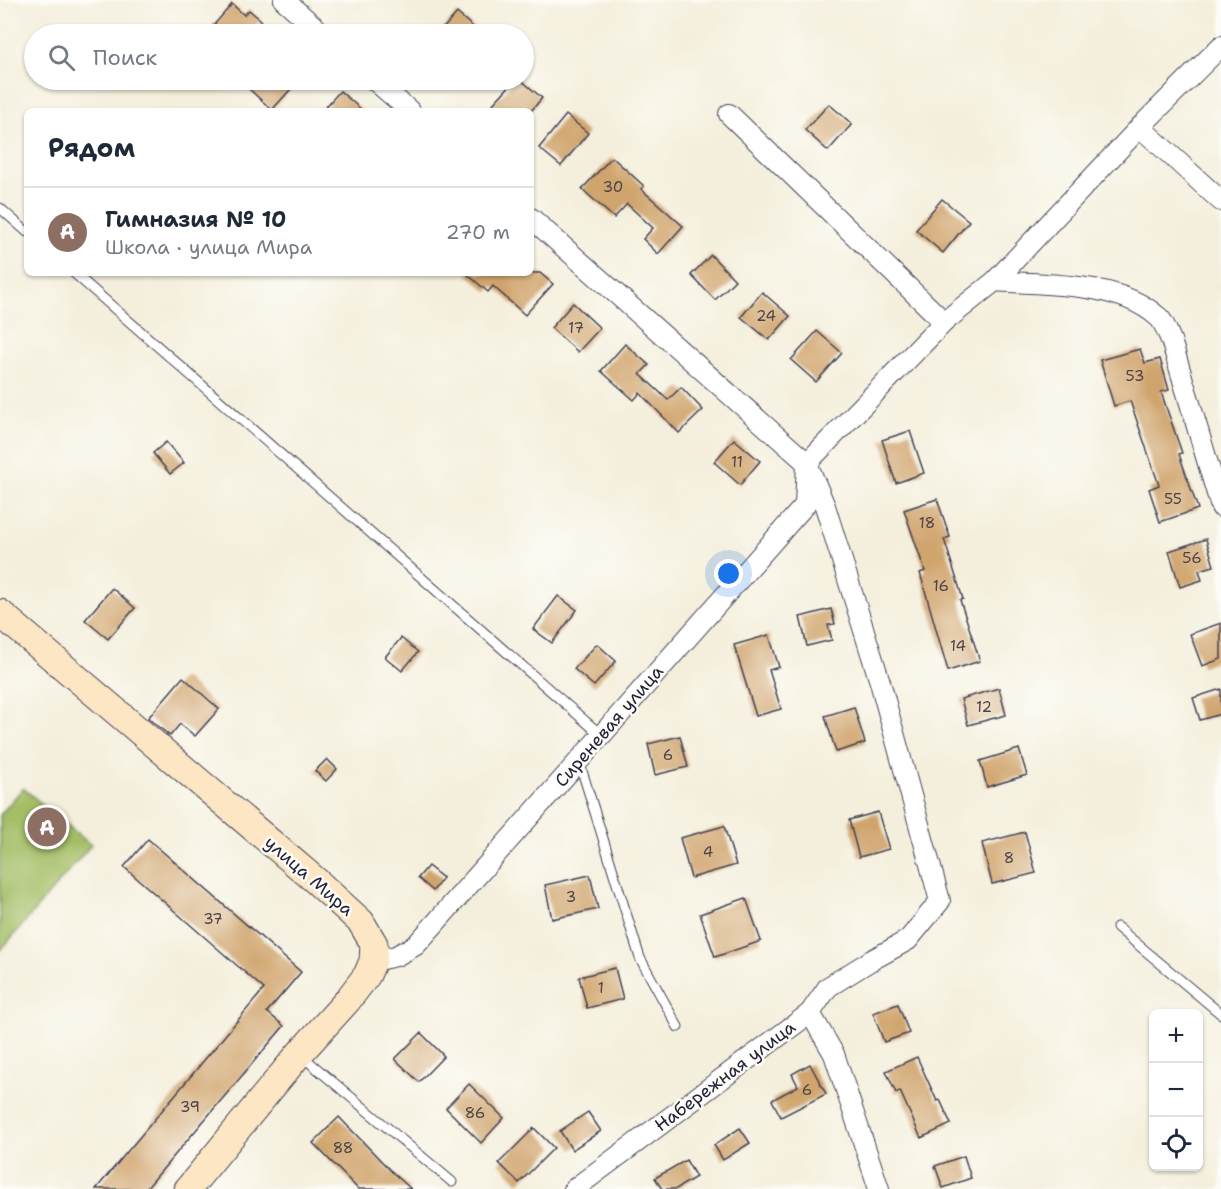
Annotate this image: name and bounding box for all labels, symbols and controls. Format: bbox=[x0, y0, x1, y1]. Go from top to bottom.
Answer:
search box bbox=[24, 24, 534, 90]
icon: search bbox=[45, 41, 78, 74]
text: Поиск bbox=[93, 43, 157, 72]
text: Рядом bbox=[48, 130, 135, 165]
house number: 30 bbox=[603, 177, 623, 197]
text: Гимназия № 10 bbox=[105, 205, 286, 234]
text: A bbox=[60, 219, 75, 245]
text: 270 m bbox=[446, 219, 510, 245]
text: Школа · улица Мира bbox=[105, 234, 312, 260]
house number: 24 bbox=[756, 306, 776, 326]
house number: 17 bbox=[568, 318, 584, 338]
house number: 53 bbox=[1126, 366, 1145, 386]
house number: 11 bbox=[731, 452, 743, 472]
house number: 55 bbox=[1164, 489, 1182, 509]
house number: 18 bbox=[919, 513, 935, 533]
house number: 56 bbox=[1182, 548, 1202, 568]
your location bbox=[714, 559, 743, 588]
house number: 16 bbox=[933, 576, 949, 596]
house number: 14 bbox=[950, 636, 966, 656]
street label: Сиреневая улица bbox=[549, 660, 669, 792]
house number: 12 bbox=[976, 697, 992, 717]
house number: 6 bbox=[663, 745, 673, 765]
pin: A bbox=[28, 804, 66, 850]
street label: улица Мира bbox=[259, 831, 359, 921]
house number: 4 bbox=[703, 842, 713, 862]
house number: 8 bbox=[1004, 848, 1014, 868]
house number: 3 bbox=[566, 887, 576, 907]
house number: 37 bbox=[203, 909, 223, 929]
house number: 1 bbox=[598, 978, 604, 998]
map controls bbox=[1149, 1009, 1203, 1171]
button: + bbox=[1149, 1009, 1203, 1063]
street label: Набережная улица bbox=[650, 1015, 800, 1137]
button: − bbox=[1149, 1063, 1203, 1117]
house number: 6 bbox=[802, 1080, 812, 1100]
house number: 39 bbox=[180, 1097, 200, 1117]
house number: 86 bbox=[465, 1103, 485, 1123]
button: locate bbox=[1149, 1117, 1203, 1171]
house number: 88 bbox=[333, 1138, 353, 1158]

